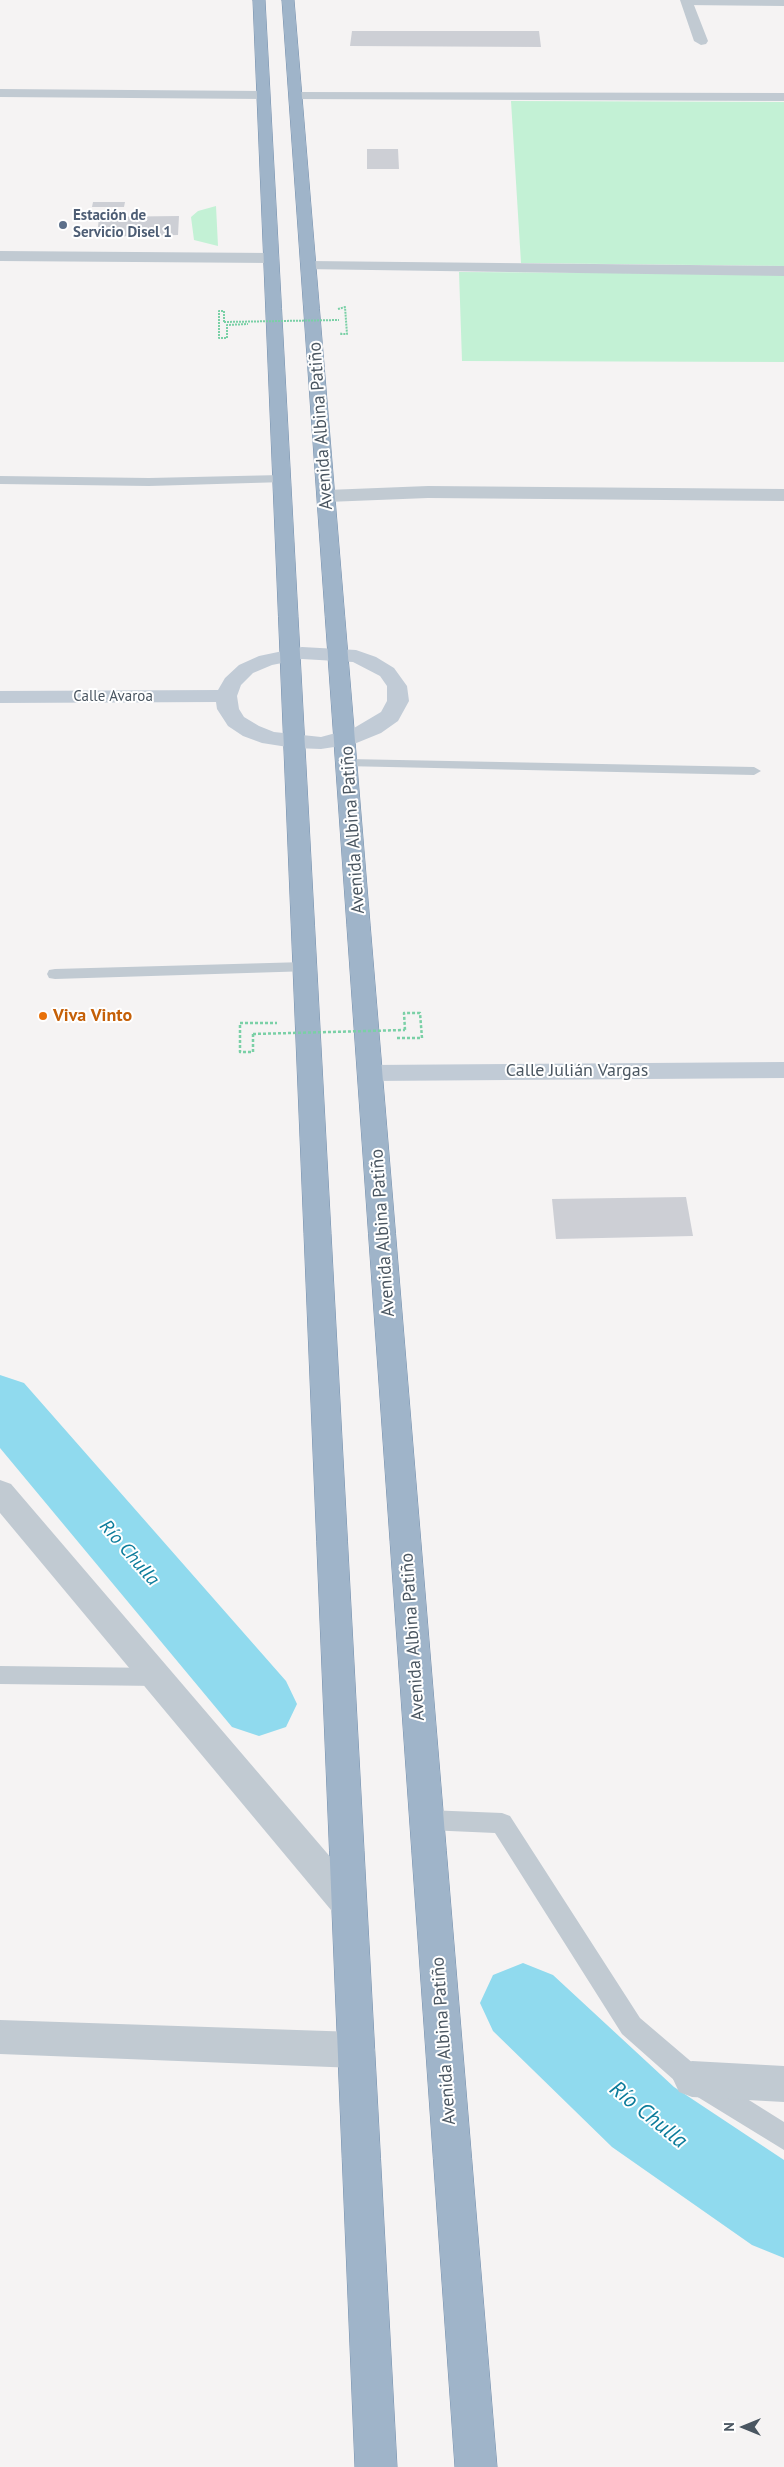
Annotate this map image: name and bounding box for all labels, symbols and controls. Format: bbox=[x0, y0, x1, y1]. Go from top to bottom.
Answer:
place label: Estación de Servicio Disel 1 bbox=[73, 207, 172, 242]
marker: Estación de Servicio Disel 1 bbox=[57, 219, 69, 231]
street label: Avenida Albina Patiño bbox=[304, 341, 338, 511]
street label: Calle Avaroa bbox=[73, 688, 153, 706]
street label: Avenida Albina Patiño bbox=[336, 745, 370, 915]
place label: Viva Vinto bbox=[53, 1005, 132, 1027]
marker: Viva Vinto bbox=[37, 1010, 49, 1022]
street label: Calle Julián Vargas bbox=[506, 1060, 648, 1082]
street label: Avenida Albina Patiño bbox=[366, 1148, 400, 1318]
water label: Río Chulla bbox=[94, 1516, 164, 1590]
street label: Avenida Albina Patiño bbox=[396, 1552, 430, 1722]
street label: Avenida Albina Patiño bbox=[427, 1956, 461, 2126]
water label: Río Chulla bbox=[604, 2076, 692, 2154]
north arrow bbox=[719, 2402, 769, 2452]
text: N bbox=[720, 2422, 738, 2432]

